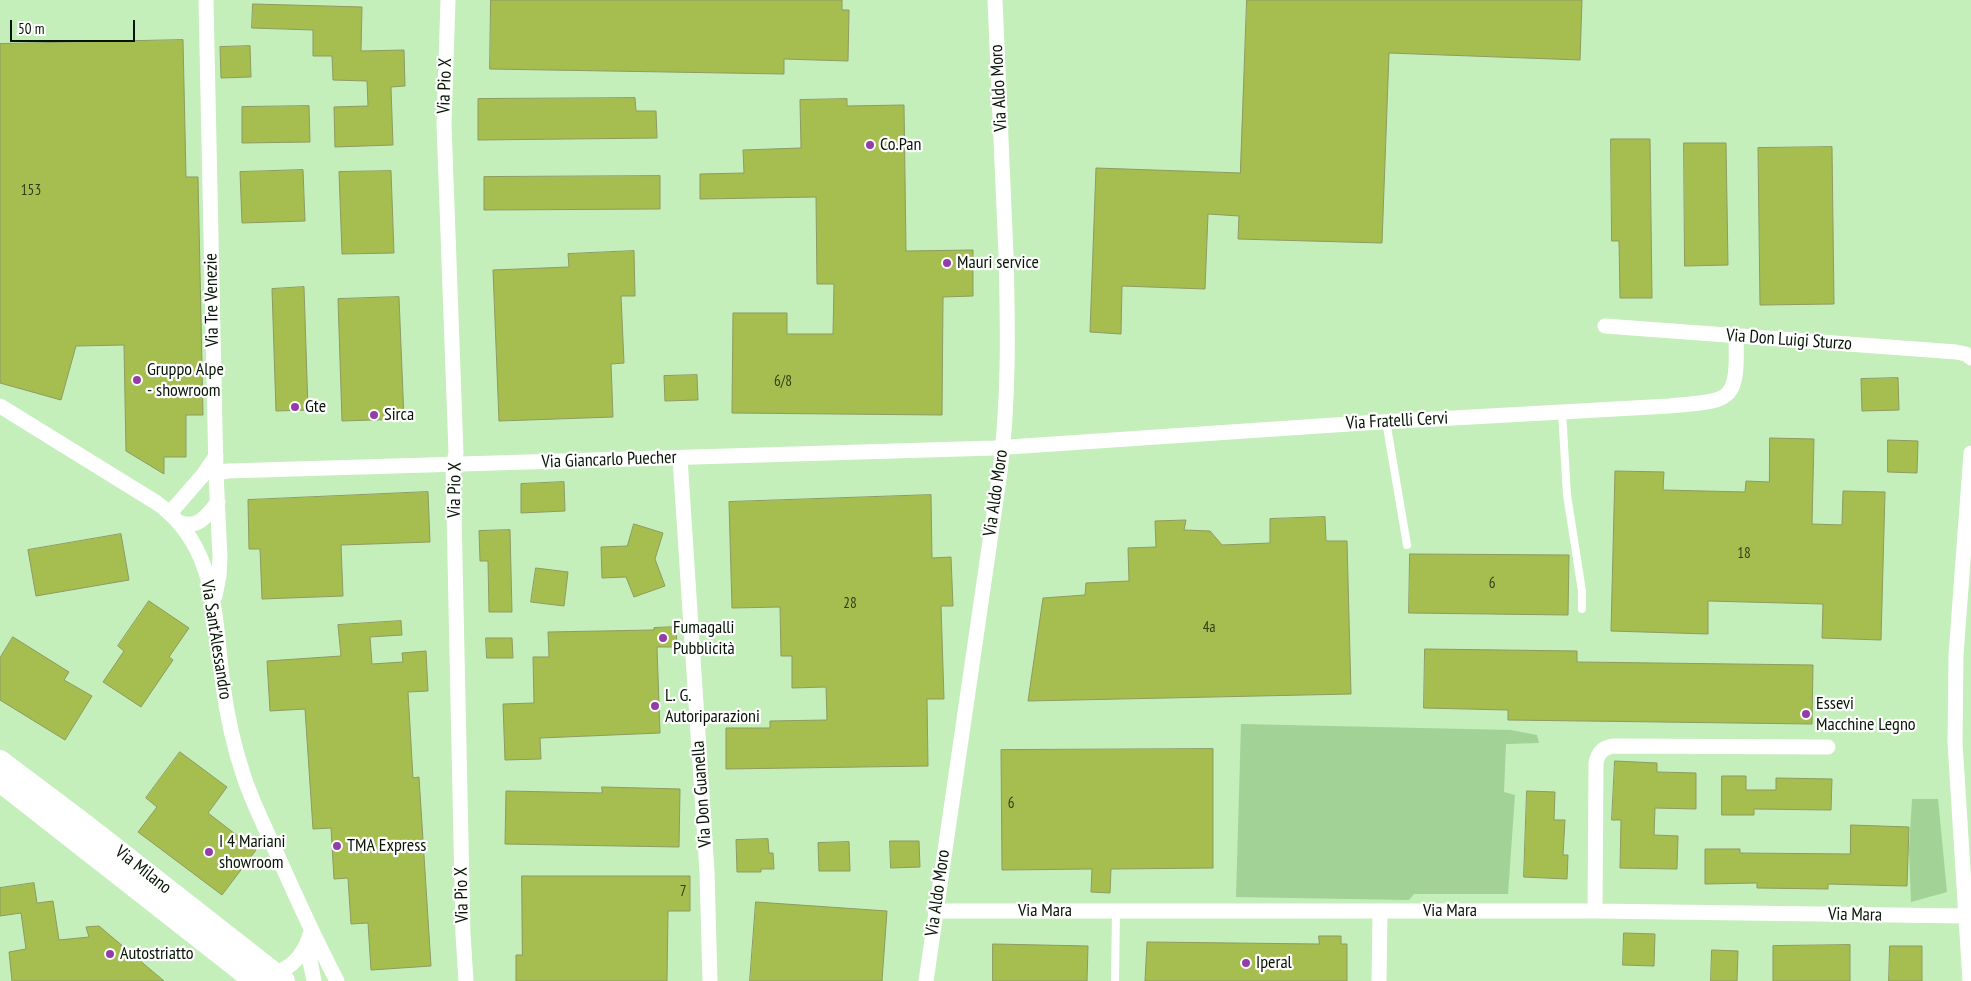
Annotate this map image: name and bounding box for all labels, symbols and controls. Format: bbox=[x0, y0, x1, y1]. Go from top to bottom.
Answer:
scale bar bbox=[12, 10, 138, 42]
text: 50 m bbox=[18, 19, 44, 38]
street label: Via Aldo Moro bbox=[986, 44, 1012, 132]
street label: Via Pio X bbox=[433, 58, 457, 114]
place label: Co.Pan bbox=[880, 134, 921, 156]
marker: Co.Pan bbox=[864, 139, 876, 151]
house number: 153 bbox=[21, 182, 41, 200]
place label: Mauri service bbox=[957, 252, 1039, 274]
street label: Via Tre Venezie bbox=[200, 253, 224, 347]
marker: Mauri service bbox=[941, 257, 953, 269]
street label: Via Don Luigi Sturzo bbox=[1725, 325, 1853, 355]
place label: Gruppo Alpe - showroom bbox=[147, 359, 224, 402]
house number: 6/8 bbox=[774, 373, 792, 391]
marker: Gruppo Alpe - showroom bbox=[131, 374, 143, 386]
place label: Gte bbox=[305, 396, 326, 418]
marker: Gte bbox=[289, 401, 301, 413]
place label: Sirca bbox=[384, 404, 414, 426]
street label: Via Fratelli Cervi bbox=[1345, 408, 1449, 434]
marker: Sirca bbox=[368, 409, 380, 421]
street label: Via Giancarlo Puecher bbox=[541, 447, 677, 473]
street label: Via Aldo Moro bbox=[979, 448, 1013, 538]
street label: Via Pio X bbox=[444, 462, 466, 518]
house number: 18 bbox=[1737, 545, 1751, 563]
house number: 6 bbox=[1489, 575, 1495, 593]
street label: Via Sant'Alessandro bbox=[196, 579, 236, 701]
house number: 28 bbox=[843, 595, 857, 613]
place label: Fumagalli Pubblicità bbox=[673, 617, 735, 660]
house number: 4a bbox=[1203, 619, 1215, 637]
marker: Fumagalli Pubblicità bbox=[657, 632, 669, 644]
place label: L. G. Autoriparazioni bbox=[665, 685, 760, 728]
place label: Essevi Macchine Legno bbox=[1816, 693, 1916, 736]
marker: L. G. Autoriparazioni bbox=[649, 700, 661, 712]
marker: Essevi Macchine Legno bbox=[1800, 708, 1812, 720]
street label: Via Don Guanella bbox=[687, 740, 717, 848]
house number: 6 bbox=[1008, 795, 1014, 813]
place label: I 4 Mariani showroom bbox=[219, 831, 285, 874]
place label: TMA Express bbox=[347, 835, 426, 857]
marker: TMA Express bbox=[331, 840, 343, 852]
street label: Via Milano bbox=[110, 841, 176, 899]
marker: I 4 Mariani showroom bbox=[203, 846, 215, 858]
street label: Via Aldo Moro bbox=[921, 848, 955, 938]
street label: Via Pio X bbox=[451, 867, 473, 923]
house number: 7 bbox=[680, 883, 686, 901]
street label: Via Mara bbox=[1018, 900, 1072, 922]
street label: Via Mara bbox=[1423, 900, 1477, 922]
street label: Via Mara bbox=[1828, 904, 1882, 926]
place label: Autostriatto bbox=[120, 943, 194, 965]
marker: Autostriatto bbox=[104, 948, 116, 960]
place label: Iperal bbox=[1256, 952, 1292, 974]
marker: Iperal bbox=[1240, 957, 1252, 969]

